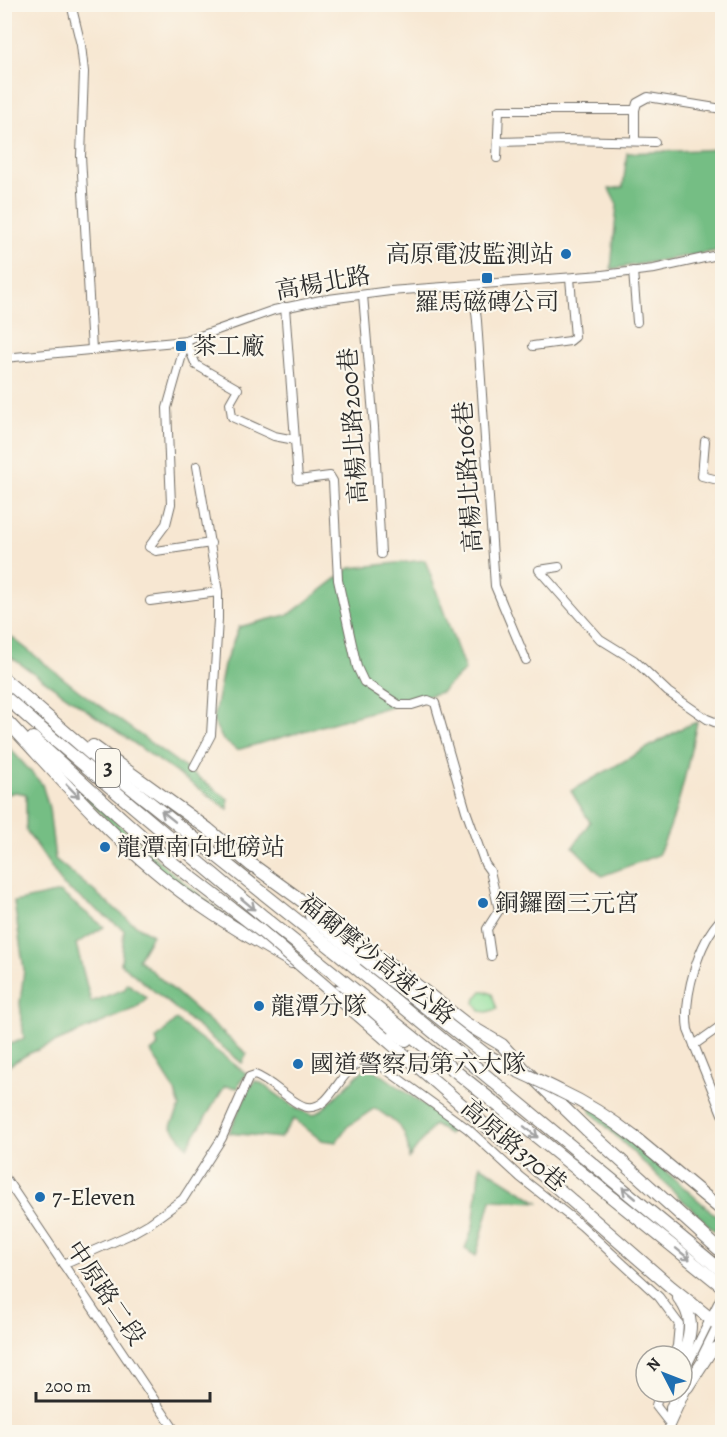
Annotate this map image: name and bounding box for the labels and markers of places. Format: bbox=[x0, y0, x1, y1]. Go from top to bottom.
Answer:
place label: 高原電波監測站 bbox=[386, 238, 554, 270]
marker: 高原電波監測站 bbox=[559, 247, 573, 261]
marker: 羅馬磁磚公司 bbox=[480, 271, 494, 285]
place label: 羅馬磁磚公司 bbox=[415, 286, 559, 318]
place label: 茶工廠 bbox=[193, 330, 265, 362]
marker: 茶工廠 bbox=[174, 339, 188, 353]
place label: 龍潭南向地磅站 bbox=[117, 831, 285, 863]
marker: 龍潭南向地磅站 bbox=[98, 840, 112, 854]
place label: 銅鑼圈三元宮 bbox=[495, 887, 639, 919]
marker: 銅鑼圈三元宮 bbox=[476, 896, 490, 910]
place label: 龍潭分隊 bbox=[271, 990, 367, 1022]
marker: 龍潭分隊 bbox=[252, 999, 266, 1013]
place label: 國道警察局第六大隊 bbox=[310, 1048, 526, 1080]
marker: 國道警察局第六大隊 bbox=[291, 1057, 305, 1071]
place label: 7-Eleven bbox=[52, 1181, 135, 1213]
marker: 7-Eleven bbox=[33, 1190, 47, 1204]

